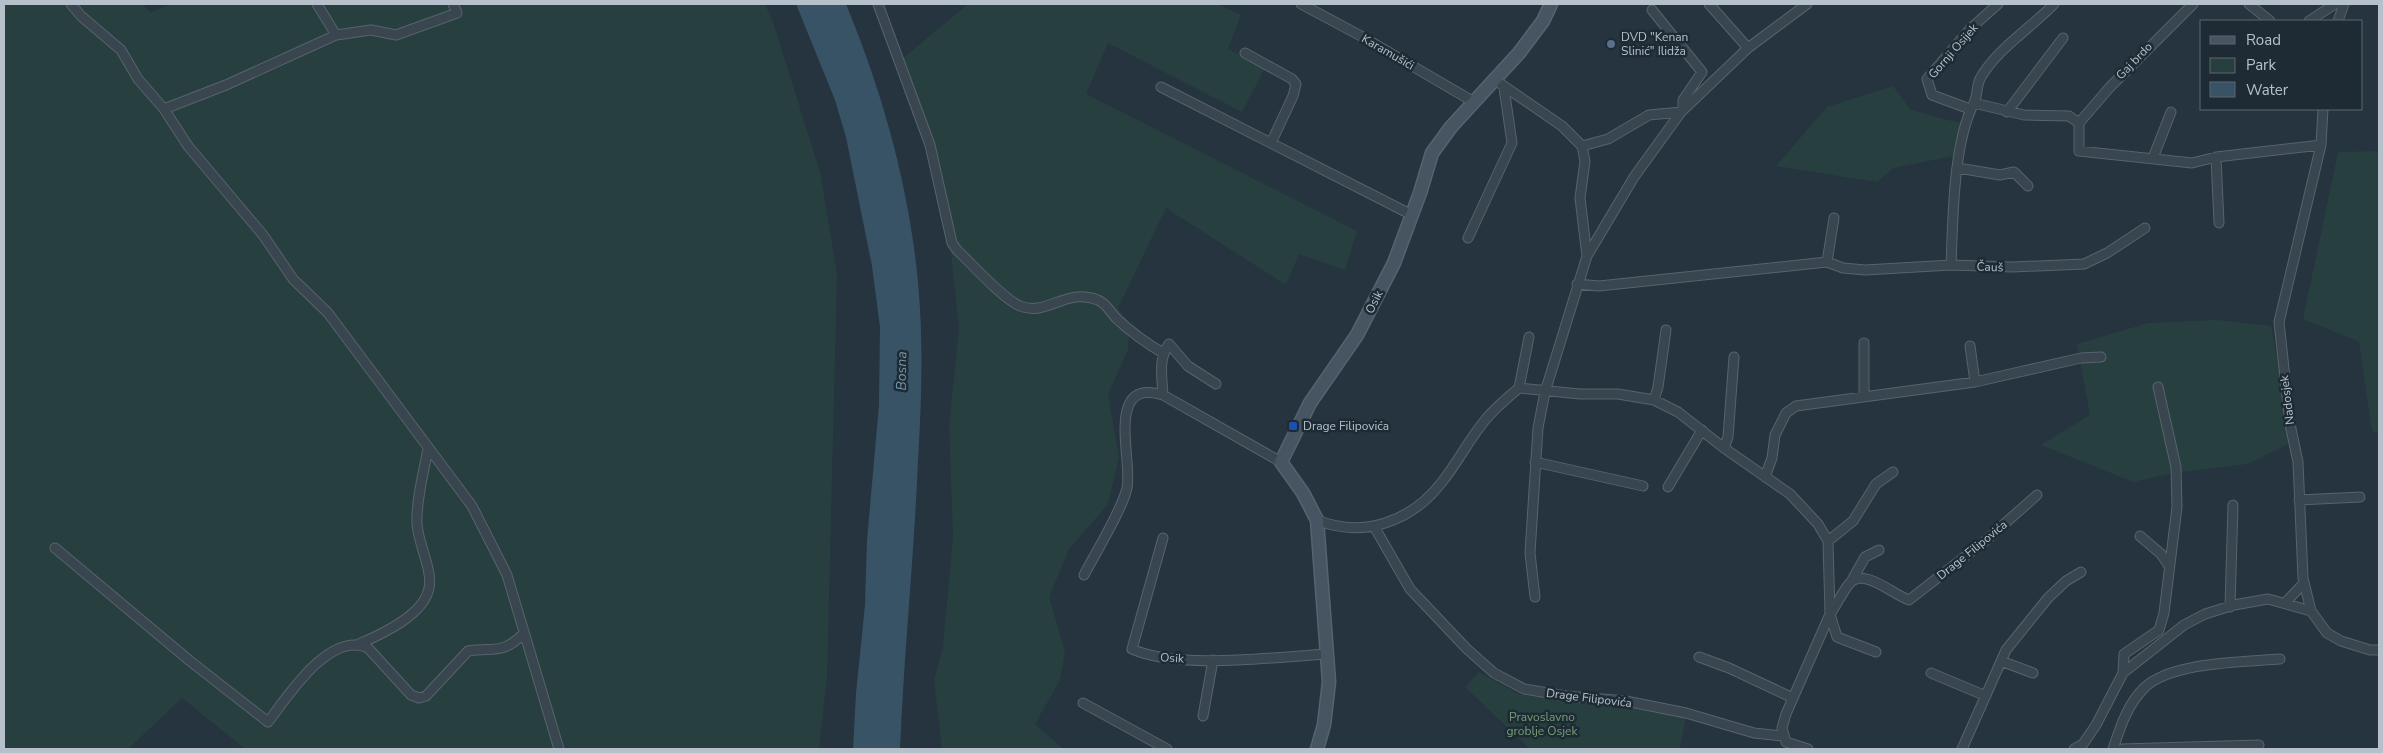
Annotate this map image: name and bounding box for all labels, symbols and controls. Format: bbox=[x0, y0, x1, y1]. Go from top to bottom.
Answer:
street label: Gornji Osijek bbox=[1925, 19, 1982, 82]
legend bbox=[2200, 20, 2363, 110]
place label: DVD "Kenan Slinić" Ilidža bbox=[1621, 29, 1688, 59]
street label: Karamušići bbox=[1359, 30, 1417, 74]
text: Road bbox=[2246, 30, 2281, 50]
marker: DVD "Kenan Slinić" Ilidža bbox=[1605, 38, 1617, 50]
street label: Gaj brdo bbox=[2112, 39, 2156, 83]
text: Park bbox=[2246, 55, 2276, 75]
text: Water bbox=[2246, 80, 2289, 100]
street label: Čauš bbox=[1976, 259, 2004, 275]
street label: Osik bbox=[1361, 287, 1387, 316]
water label: Bosna bbox=[892, 351, 911, 391]
street label: Nadosjek bbox=[2276, 373, 2298, 426]
place label: Drage Filipovića bbox=[1303, 418, 1389, 434]
marker: Drage Filipovića bbox=[1287, 420, 1299, 432]
street label: Drage Filipovića bbox=[1934, 517, 2010, 583]
street label: Osik bbox=[1160, 649, 1185, 667]
street label: Drage Filipovića bbox=[1545, 685, 1633, 711]
park label: Pravoslavno groblje Osjek bbox=[1507, 709, 1578, 739]

